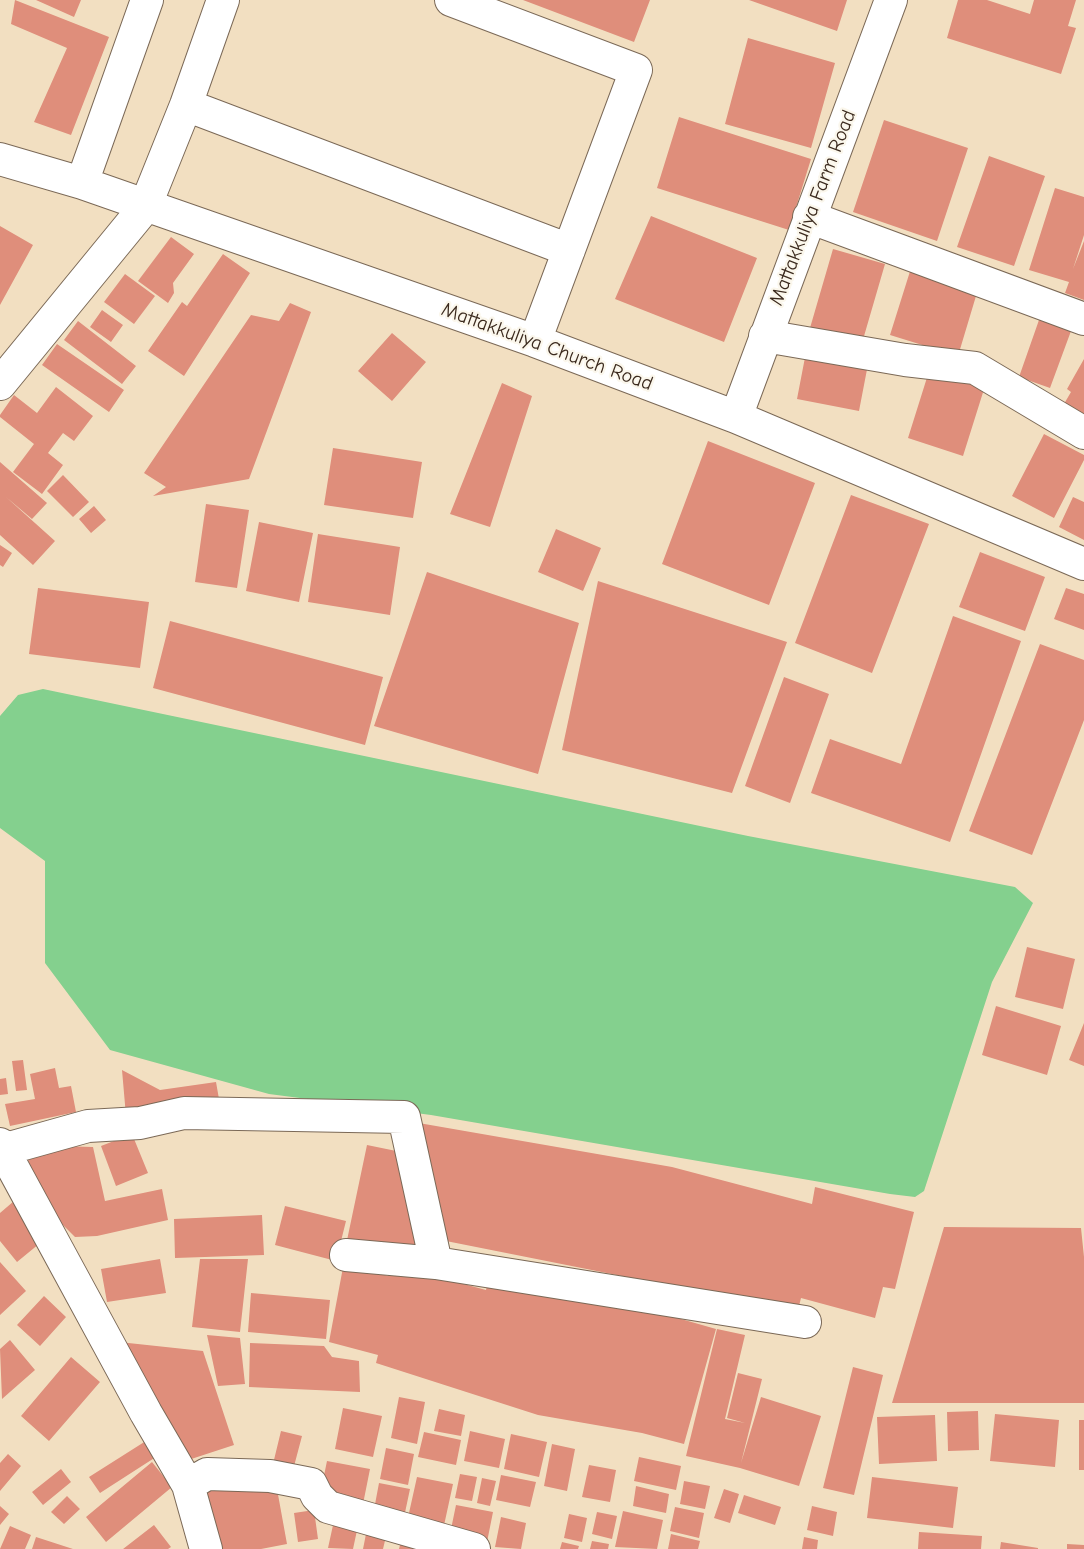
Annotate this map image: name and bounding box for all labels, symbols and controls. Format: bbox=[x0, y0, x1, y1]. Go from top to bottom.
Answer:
street label: Mattakkuliya Farm Road bbox=[765, 107, 861, 309]
street label: Mattakkuliya Church Road bbox=[438, 298, 656, 396]

